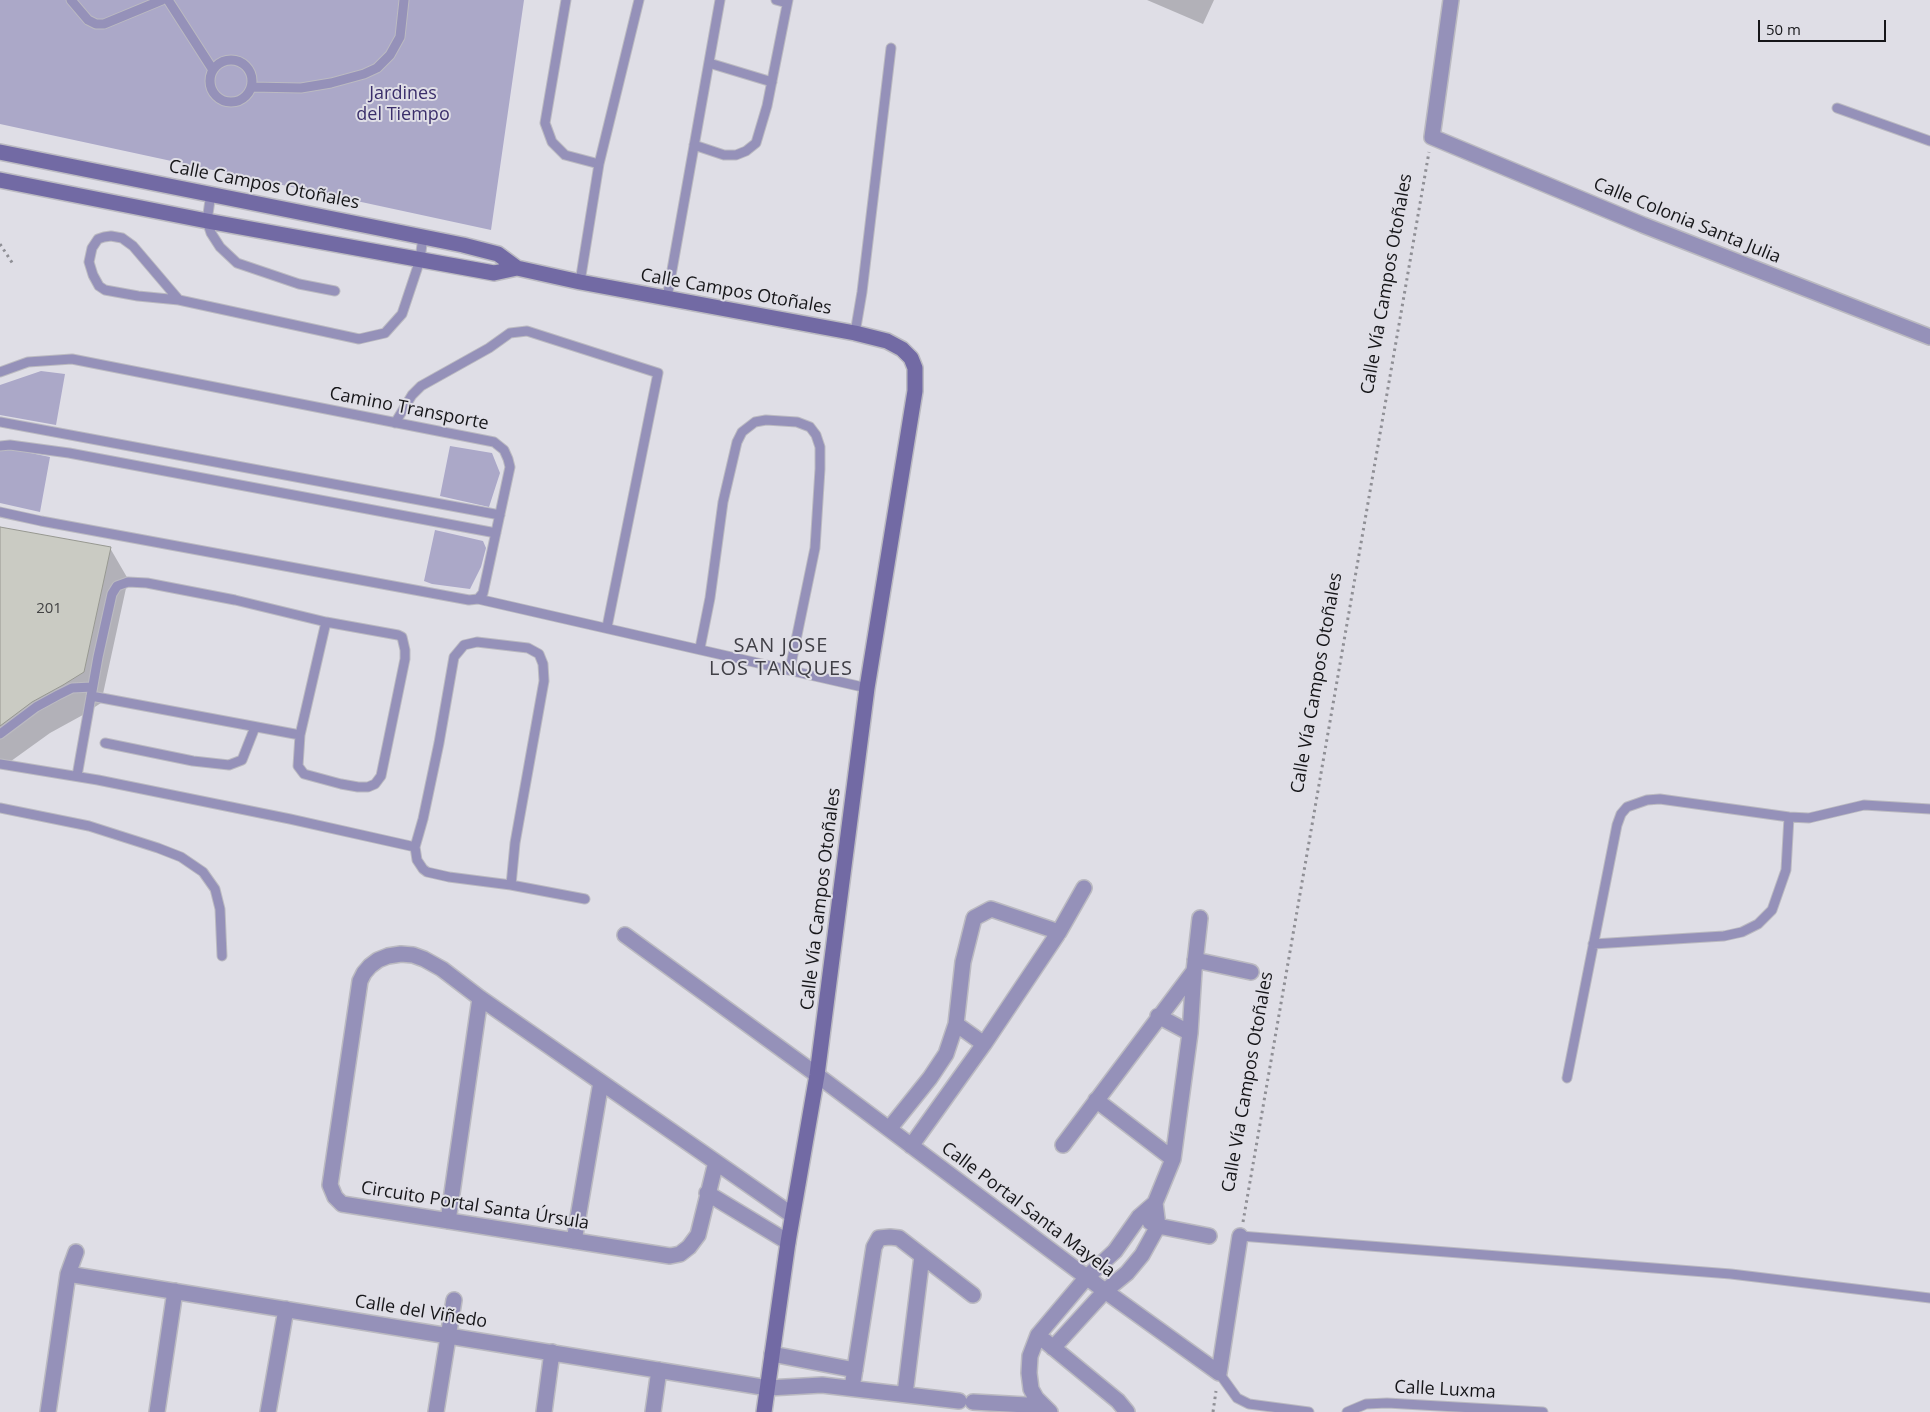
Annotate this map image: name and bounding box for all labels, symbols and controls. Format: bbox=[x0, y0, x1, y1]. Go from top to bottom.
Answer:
scale bar bbox=[1760, 10, 1888, 42]
text: 50 m bbox=[1766, 19, 1801, 39]
park label: Jardines del Tiempo bbox=[356, 83, 450, 126]
street label: Calle Campos Otoñales bbox=[167, 156, 361, 214]
street label: Calle Vía Campos Otoñales bbox=[1357, 172, 1417, 396]
street label: Calle Colonia Santa Julia bbox=[1590, 174, 1784, 268]
street label: Calle Campos Otoñales bbox=[639, 265, 833, 319]
street label: Camino Transporte bbox=[328, 383, 490, 435]
street label: Calle Vía Campos Otoñales bbox=[1287, 571, 1347, 795]
house number: 201 bbox=[36, 600, 62, 618]
district label: SAN JOSE LOS TANQUES bbox=[708, 634, 854, 681]
street label: Calle Vía Campos Otoñales bbox=[797, 787, 845, 1011]
street label: Calle Vía Campos Otoñales bbox=[1218, 970, 1278, 1194]
street label: Calle Portal Santa Mayela bbox=[937, 1138, 1119, 1282]
street label: Circuito Portal Santa Úrsula bbox=[359, 1177, 591, 1235]
street label: Calle del Viñedo bbox=[353, 1291, 489, 1333]
street label: Calle Luxma bbox=[1394, 1377, 1496, 1403]

